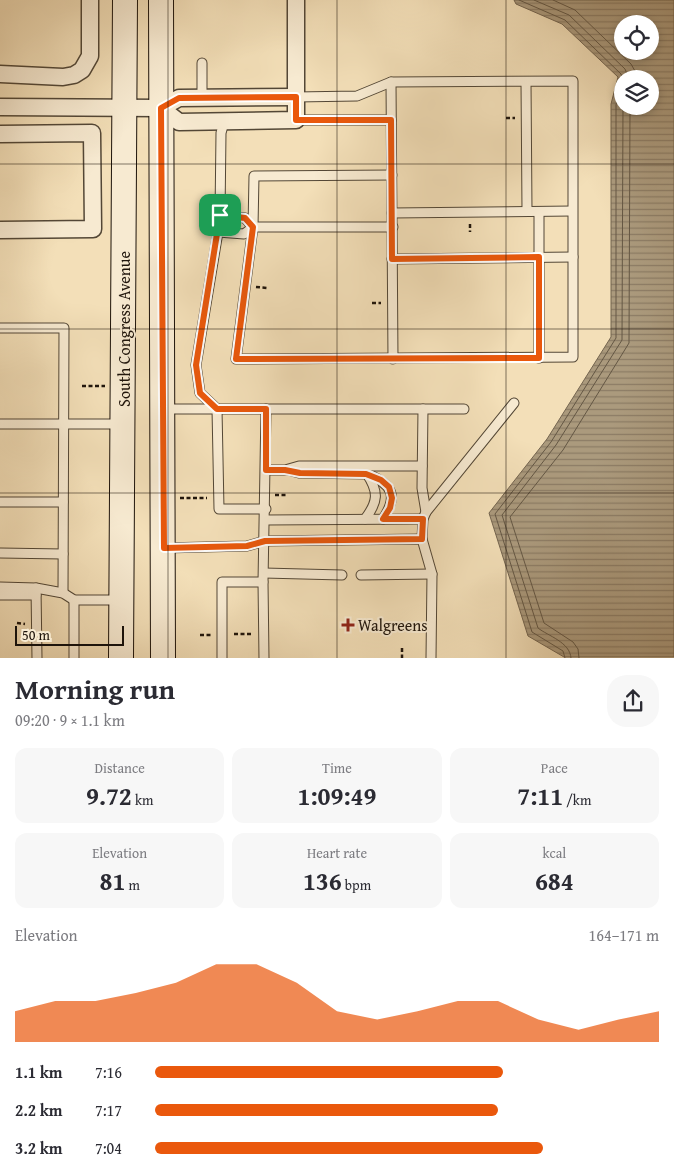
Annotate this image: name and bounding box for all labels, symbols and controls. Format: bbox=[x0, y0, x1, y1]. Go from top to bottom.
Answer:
map controls bbox=[614, 15, 659, 115]
button: locate bbox=[614, 15, 659, 60]
button: layers bbox=[614, 70, 659, 115]
pin bbox=[199, 194, 241, 236]
icon: arrive bbox=[206, 201, 234, 229]
street label: South Congress Avenue bbox=[112, 251, 136, 407]
place label: Walgreens bbox=[358, 613, 428, 637]
marker: Walgreens bbox=[342, 619, 354, 631]
scale bar bbox=[15, 622, 124, 646]
text: 50 m bbox=[22, 625, 50, 645]
text: Morning run bbox=[15, 668, 175, 709]
button: share bbox=[607, 675, 659, 727]
text: 09:20 · 9 × 1.1 km bbox=[15, 708, 125, 732]
text: Distance bbox=[95, 758, 145, 778]
text: Time bbox=[322, 758, 352, 778]
text: Pace bbox=[541, 758, 568, 778]
text: 9.72 bbox=[86, 778, 132, 814]
text: 1:09:49 bbox=[298, 778, 376, 814]
text: 7:11 bbox=[517, 778, 563, 814]
text: km bbox=[132, 790, 153, 810]
text: /km bbox=[563, 790, 591, 810]
text: Elevation bbox=[92, 843, 147, 863]
text: Heart rate bbox=[307, 843, 367, 863]
text: kcal bbox=[542, 843, 566, 863]
text: 81 bbox=[99, 863, 125, 899]
text: 136 bbox=[303, 863, 342, 899]
text: 684 bbox=[535, 863, 574, 899]
text: m bbox=[125, 875, 140, 895]
text: bpm bbox=[342, 875, 371, 895]
text: Elevation bbox=[15, 923, 78, 947]
text: 164–171 m bbox=[589, 923, 659, 947]
text: 1.1 km bbox=[15, 1060, 62, 1084]
text: 7:16 bbox=[95, 1060, 122, 1084]
text: 2.2 km bbox=[15, 1098, 62, 1122]
text: 7:17 bbox=[95, 1098, 122, 1122]
text: 3.2 km bbox=[15, 1136, 62, 1160]
text: 7:04 bbox=[95, 1136, 122, 1160]

